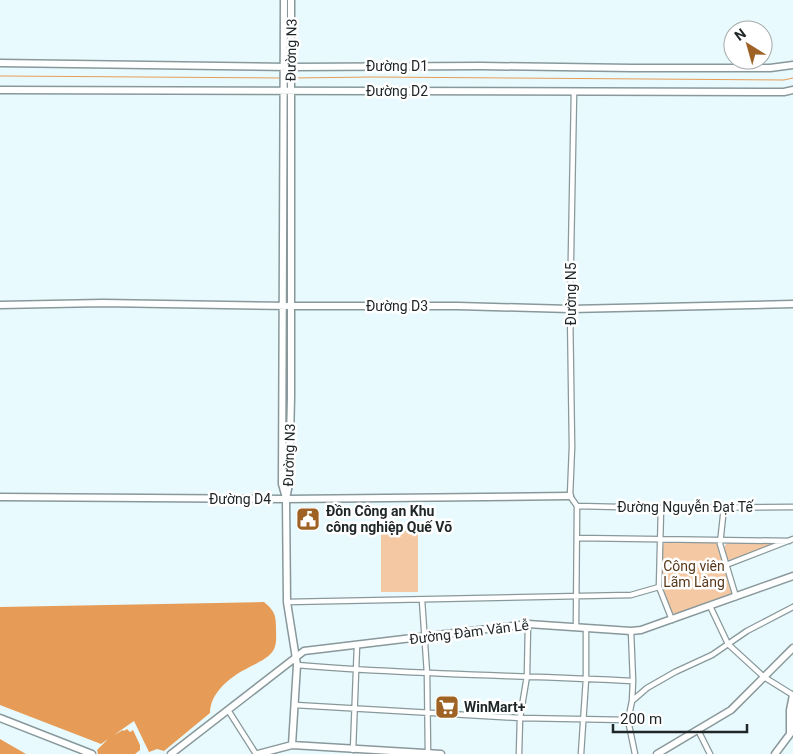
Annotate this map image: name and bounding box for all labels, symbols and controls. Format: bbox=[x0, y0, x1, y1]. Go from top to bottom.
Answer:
street label: Đường N3 bbox=[282, 18, 300, 82]
north arrow bbox=[723, 20, 773, 70]
text: N bbox=[731, 25, 749, 44]
street label: Đường D1 bbox=[366, 58, 428, 74]
street label: Đường D2 bbox=[366, 83, 428, 99]
street label: Đường N5 bbox=[563, 262, 579, 325]
street label: Đường D3 bbox=[366, 298, 428, 314]
street label: Đường N3 bbox=[280, 423, 298, 487]
street label: Đường D4 bbox=[209, 491, 271, 507]
street label: Đường Nguyễn Đạt Tế bbox=[617, 499, 754, 515]
place label: Đồn Công an Khu công nghiệp Quế Võ bbox=[326, 503, 452, 535]
public building icon: Đồn Công an Khu công nghiệp Quế Võ bbox=[295, 506, 321, 532]
park label: Công viên Lãm Làng bbox=[663, 558, 725, 590]
street label: Đường Đàm Văn Lễ bbox=[408, 617, 530, 647]
supermarket icon: WinMart+ bbox=[434, 694, 460, 720]
place label: WinMart+ bbox=[464, 699, 526, 715]
scale bar bbox=[613, 702, 747, 734]
text: 200 m bbox=[620, 710, 662, 728]

